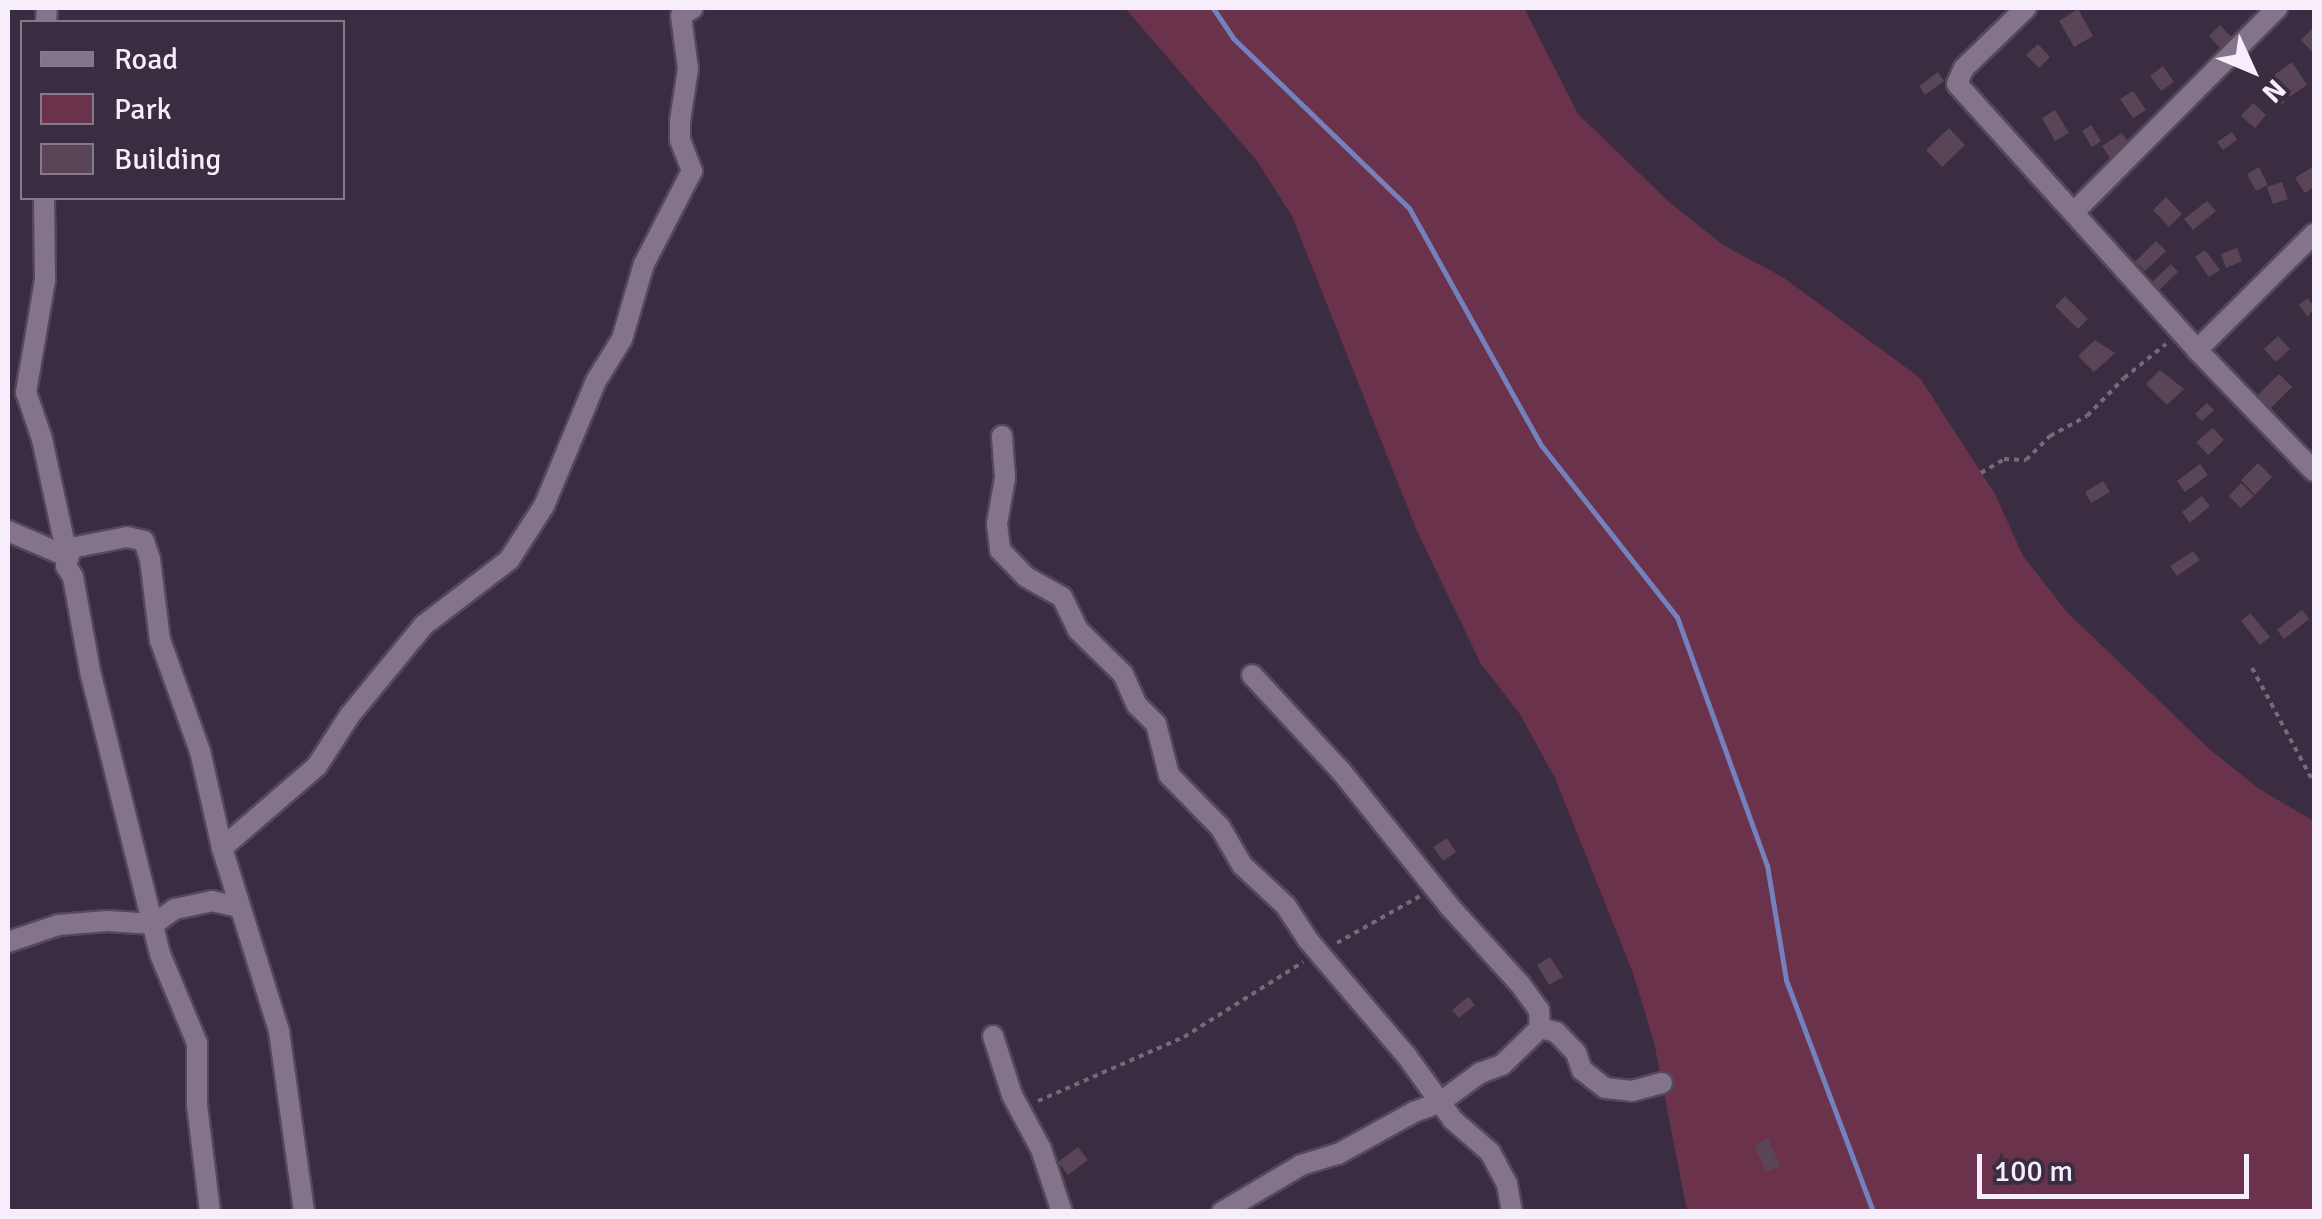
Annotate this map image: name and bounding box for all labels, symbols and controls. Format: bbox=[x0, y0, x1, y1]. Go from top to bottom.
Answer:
legend bbox=[20, 20, 345, 200]
north arrow bbox=[2202, 20, 2302, 120]
text: Road bbox=[114, 41, 178, 78]
text: N bbox=[2255, 72, 2293, 110]
text: Park bbox=[114, 91, 172, 128]
text: Building bbox=[114, 141, 221, 178]
scale bar bbox=[1982, 1134, 2254, 1196]
text: 100 m bbox=[1994, 1153, 2073, 1190]

